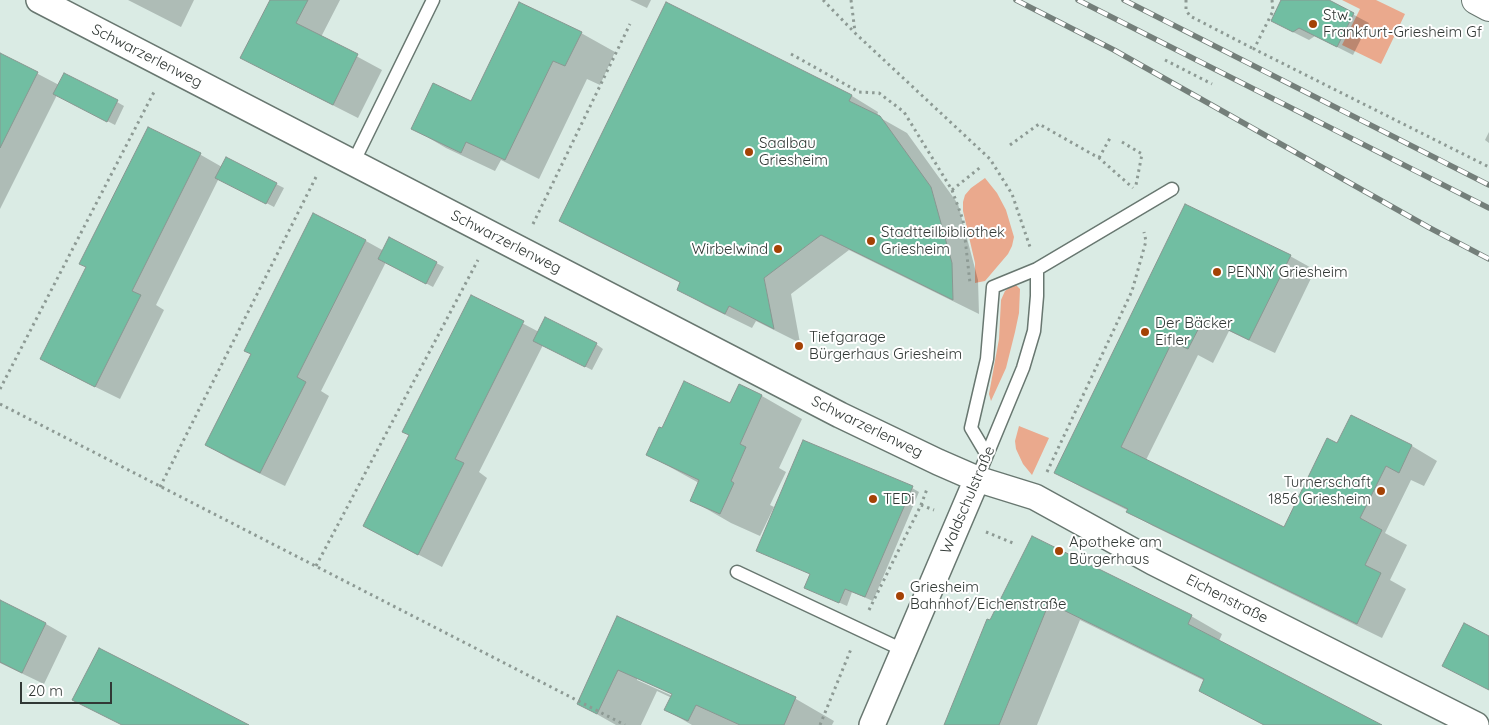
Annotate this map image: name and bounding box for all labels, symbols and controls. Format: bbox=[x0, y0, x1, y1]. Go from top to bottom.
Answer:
place label: Stw. Frankfurt-Griesheim Gf bbox=[1323, 6, 1482, 41]
marker: Stw. Frankfurt-Griesheim Gf bbox=[1307, 18, 1319, 30]
street label: Schwarzerlenweg bbox=[89, 20, 205, 92]
place label: Saalbau Griesheim bbox=[759, 134, 828, 169]
marker: Saalbau Griesheim bbox=[743, 146, 755, 158]
street label: Schwarzerlenweg bbox=[448, 206, 564, 278]
place label: Stadtteilbibliothek Griesheim bbox=[881, 223, 1005, 258]
marker: Stadtteilbibliothek Griesheim bbox=[865, 235, 877, 247]
place label: Wirbelwind bbox=[691, 240, 768, 258]
marker: Wirbelwind bbox=[772, 243, 784, 255]
place label: PENNY Griesheim bbox=[1227, 263, 1348, 281]
marker: PENNY Griesheim bbox=[1211, 266, 1223, 278]
place label: Der Bäcker Eifler bbox=[1155, 314, 1233, 349]
marker: Der Bäcker Eifler bbox=[1139, 326, 1151, 338]
place label: Tiefgarage Bürgerhaus Griesheim bbox=[809, 328, 962, 363]
marker: Tiefgarage Bürgerhaus Griesheim bbox=[793, 340, 805, 352]
street label: Schwarzerlenweg bbox=[808, 392, 926, 462]
street label: Waldschulstraße bbox=[937, 443, 999, 557]
place label: Turnerschaft 1856 Griesheim bbox=[1268, 473, 1371, 508]
marker: Turnerschaft 1856 Griesheim bbox=[1375, 485, 1387, 497]
place label: TEDi bbox=[883, 490, 915, 508]
marker: TEDi bbox=[867, 493, 879, 505]
place label: Apotheke am Bürgerhaus bbox=[1069, 533, 1162, 568]
marker: Apotheke am Bürgerhaus bbox=[1053, 545, 1065, 557]
street label: Eichenstraße bbox=[1183, 571, 1271, 627]
place label: Griesheim Bahnhof/Eichenstraße bbox=[910, 578, 1066, 613]
marker: Griesheim Bahnhof/Eichenstraße bbox=[894, 590, 906, 602]
scale bar bbox=[22, 672, 115, 704]
text: 20 m bbox=[28, 681, 63, 700]

